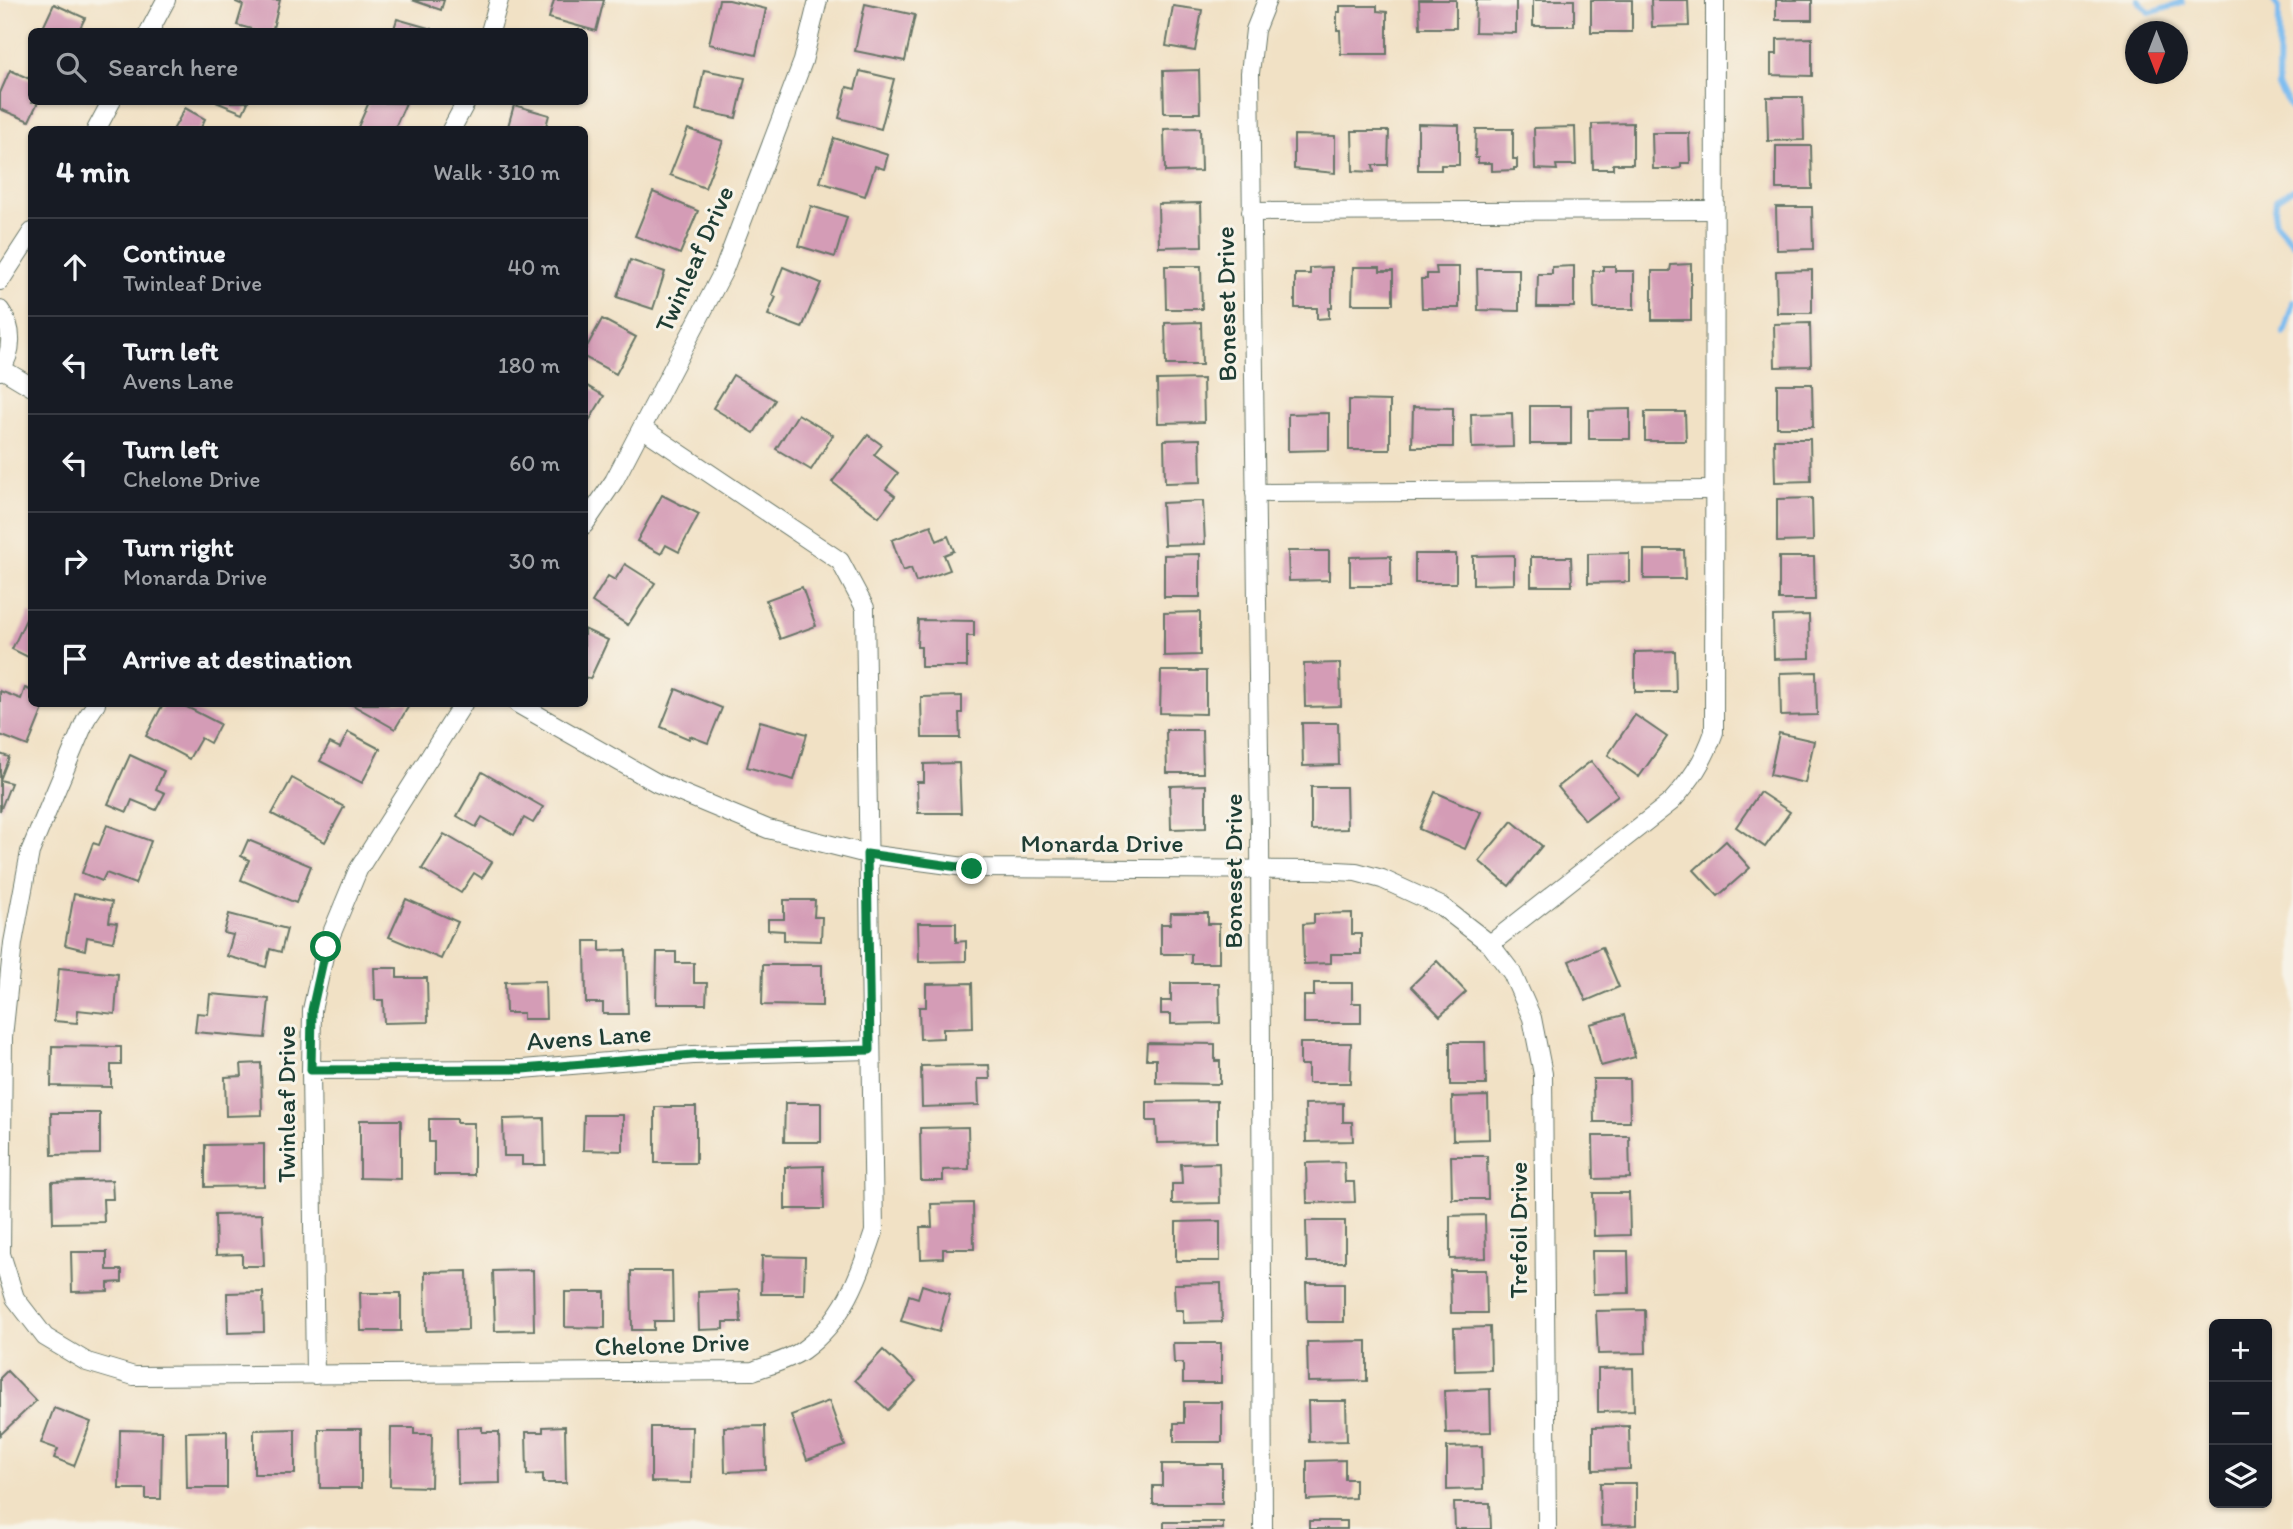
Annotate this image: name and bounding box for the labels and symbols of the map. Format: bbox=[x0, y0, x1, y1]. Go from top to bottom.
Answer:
north arrow bbox=[2125, 21, 2188, 84]
street label: Twinleaf Drive bbox=[647, 181, 741, 337]
street label: Boneset Drive bbox=[1209, 226, 1243, 382]
street label: Boneset Drive bbox=[1217, 793, 1249, 949]
street label: Monarda Drive bbox=[1020, 827, 1184, 859]
route end bbox=[956, 853, 987, 884]
route start bbox=[310, 931, 341, 962]
street label: Avens Lane bbox=[525, 1017, 653, 1057]
street label: Twinleaf Drive bbox=[270, 1025, 302, 1183]
street label: Trefoil Drive bbox=[1502, 1162, 1534, 1298]
street label: Chelone Drive bbox=[594, 1325, 750, 1363]

